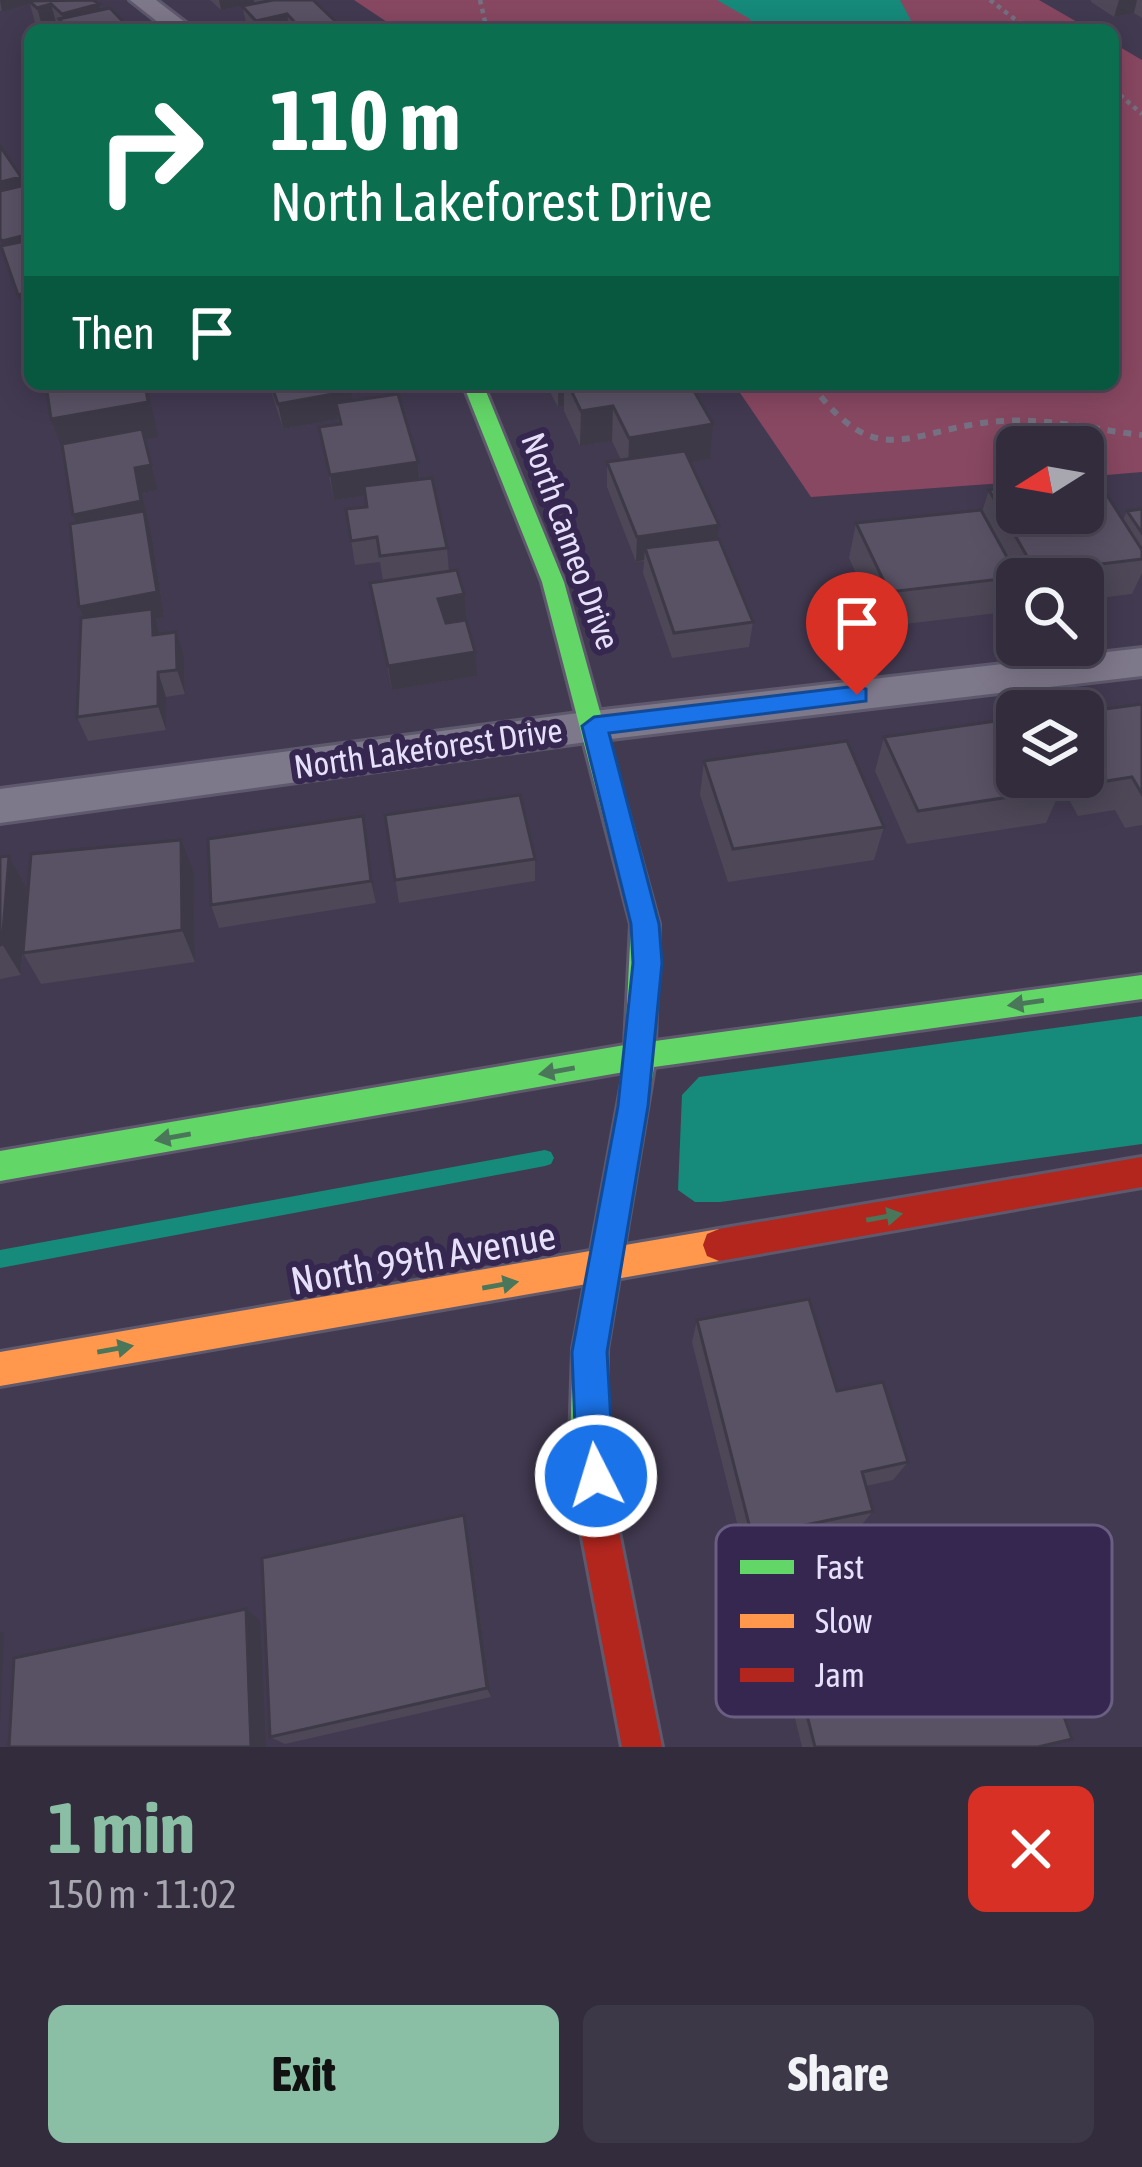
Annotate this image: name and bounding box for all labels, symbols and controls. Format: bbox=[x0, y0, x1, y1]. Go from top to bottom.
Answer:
icon: right bbox=[72, 72, 228, 228]
text: 110 m bbox=[270, 72, 460, 168]
text: North Lakeforest Drive bbox=[270, 171, 713, 232]
icon: arrive bbox=[179, 300, 245, 366]
text: Then bbox=[72, 307, 155, 359]
north arrow bbox=[996, 426, 1104, 534]
map controls bbox=[996, 426, 1104, 798]
street label: North Cameo Drive bbox=[514, 428, 628, 654]
button: search bbox=[996, 558, 1104, 666]
pin bbox=[806, 572, 908, 695]
icon: arrive bbox=[824, 590, 890, 656]
button: layers bbox=[996, 690, 1104, 798]
street label: North Lakeforest Drive bbox=[291, 710, 565, 786]
one-way arrow bbox=[1007, 994, 1044, 1013]
one-way arrow bbox=[538, 1061, 575, 1080]
one-way arrow bbox=[153, 1128, 191, 1146]
one-way arrow bbox=[866, 1207, 903, 1226]
street label: North 99th Avenue bbox=[287, 1213, 559, 1303]
one-way arrow bbox=[482, 1275, 519, 1294]
one-way arrow bbox=[97, 1340, 135, 1358]
position arrow bbox=[533, 1413, 659, 1539]
legend bbox=[716, 1525, 1112, 1717]
text: Fast bbox=[815, 1548, 864, 1586]
text: Slow bbox=[815, 1602, 872, 1640]
text: Jam bbox=[815, 1656, 865, 1694]
text: 1 min bbox=[48, 1786, 195, 1868]
button: close bbox=[968, 1786, 1094, 1912]
text: 150 m · 11:02 bbox=[48, 1872, 237, 1916]
button: Exit bbox=[48, 2005, 559, 2143]
button: Share bbox=[583, 2005, 1094, 2143]

